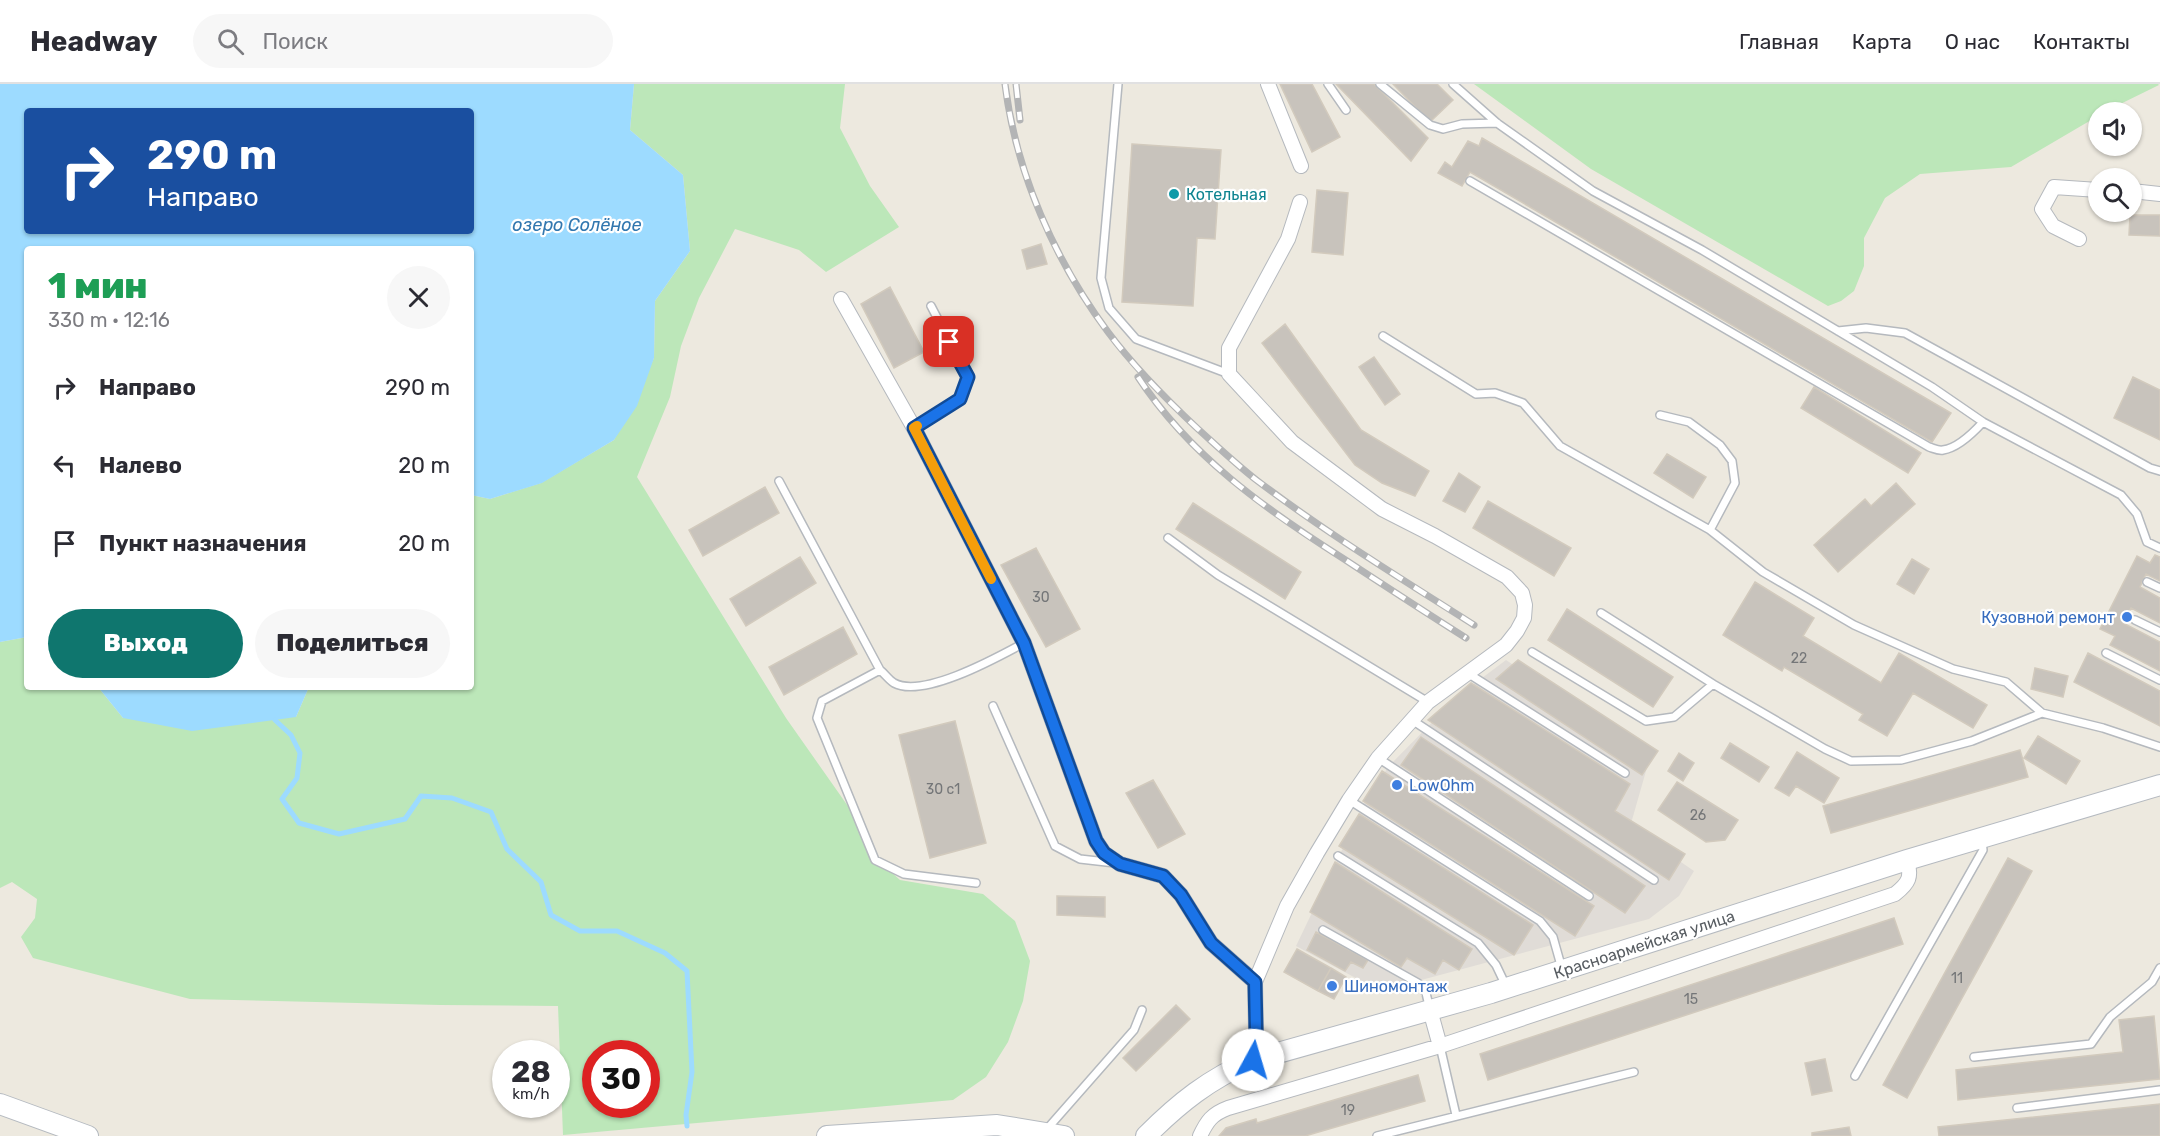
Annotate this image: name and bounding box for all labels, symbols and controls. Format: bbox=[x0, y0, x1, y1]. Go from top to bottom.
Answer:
search box bbox=[193, 14, 613, 68]
text: Headway bbox=[30, 25, 157, 58]
icon: search bbox=[214, 25, 247, 58]
text: Поиск bbox=[262, 28, 328, 55]
text: Главная bbox=[1739, 29, 1819, 54]
text: Карта bbox=[1852, 29, 1912, 54]
text: О нас bbox=[1945, 29, 2000, 54]
text: Контакты bbox=[2033, 29, 2130, 54]
map controls bbox=[2088, 102, 2142, 222]
button: sound bbox=[2088, 102, 2142, 156]
text: 290 m bbox=[147, 130, 277, 180]
icon: right bbox=[48, 132, 126, 210]
button: search bbox=[2088, 168, 2142, 222]
text: Направо bbox=[147, 181, 259, 213]
place label: Котельная bbox=[1186, 185, 1267, 204]
marker: Котельная bbox=[1167, 187, 1181, 201]
water label: озеро Солёное bbox=[512, 214, 642, 236]
text: 1 мин bbox=[48, 264, 148, 307]
button: close bbox=[387, 266, 450, 329]
text: 330 m · 12:16 bbox=[48, 308, 170, 332]
pin bbox=[923, 316, 974, 367]
icon: arrive bbox=[932, 325, 965, 358]
icon: right bbox=[48, 371, 81, 404]
text: Направо bbox=[99, 374, 196, 401]
text: 290 m bbox=[385, 374, 450, 401]
icon: left bbox=[48, 449, 81, 482]
text: Налево bbox=[99, 452, 182, 479]
text: 20 m bbox=[398, 452, 450, 479]
icon: arrive bbox=[48, 527, 81, 560]
text: Пункт назначения bbox=[99, 530, 307, 557]
text: 20 m bbox=[398, 530, 450, 557]
house number: 30 bbox=[1032, 589, 1050, 606]
place label: Кузовной ремонт bbox=[1981, 608, 2115, 627]
button: Выход bbox=[48, 609, 243, 678]
button: Поделиться bbox=[255, 609, 450, 678]
marker: Кузовной ремонт bbox=[2120, 610, 2134, 624]
house number: 22 bbox=[1791, 650, 1807, 667]
place label: LowOhm bbox=[1409, 776, 1474, 795]
marker: LowOhm bbox=[1390, 778, 1404, 792]
house number: 30 с1 bbox=[926, 781, 960, 798]
house number: 26 bbox=[1690, 807, 1706, 824]
street label: Красноармейская улица bbox=[1551, 906, 1737, 983]
house number: 11 bbox=[1951, 970, 1963, 987]
place label: Шиномонтаж bbox=[1344, 977, 1448, 996]
marker: Шиномонтаж bbox=[1325, 979, 1339, 993]
house number: 15 bbox=[1684, 991, 1698, 1008]
position arrow bbox=[1221, 1028, 1285, 1092]
speed limit sign: 30 bbox=[582, 1040, 660, 1118]
text: 28 bbox=[511, 1054, 551, 1090]
text: km/h bbox=[512, 1085, 550, 1103]
house number: 19 bbox=[1341, 1102, 1355, 1119]

